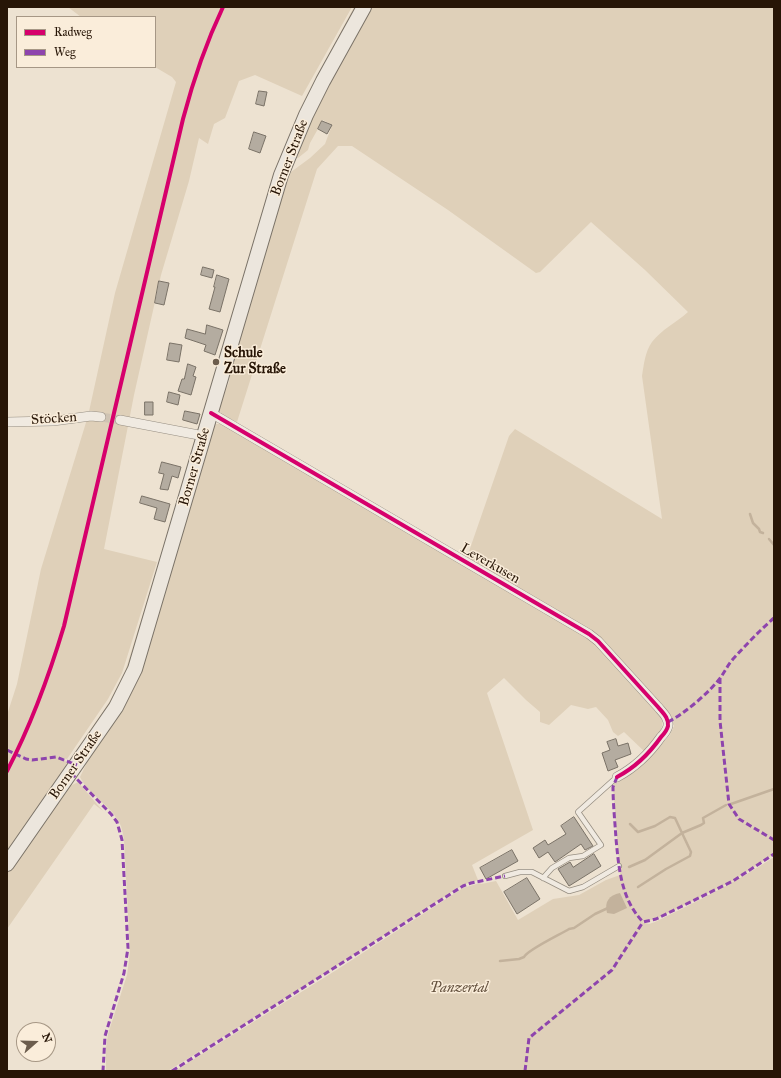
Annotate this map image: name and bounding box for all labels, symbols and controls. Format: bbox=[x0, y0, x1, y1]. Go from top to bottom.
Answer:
legend bbox=[16, 16, 156, 68]
text: Radweg bbox=[54, 25, 92, 39]
text: Weg bbox=[54, 45, 76, 59]
street label: Borner Straße bbox=[268, 117, 312, 199]
place label: Schule Zur Straße bbox=[224, 346, 286, 378]
marker: Schule Zur Straße bbox=[211, 357, 221, 367]
street label: Stöcken bbox=[31, 409, 77, 429]
street label: Borner Straße bbox=[176, 426, 214, 508]
street label: Leverkusen bbox=[457, 540, 523, 588]
street label: Borner Straße bbox=[46, 727, 106, 803]
park label: Panzertal bbox=[430, 981, 488, 997]
north arrow bbox=[16, 1022, 56, 1062]
text: N bbox=[39, 1031, 55, 1045]

